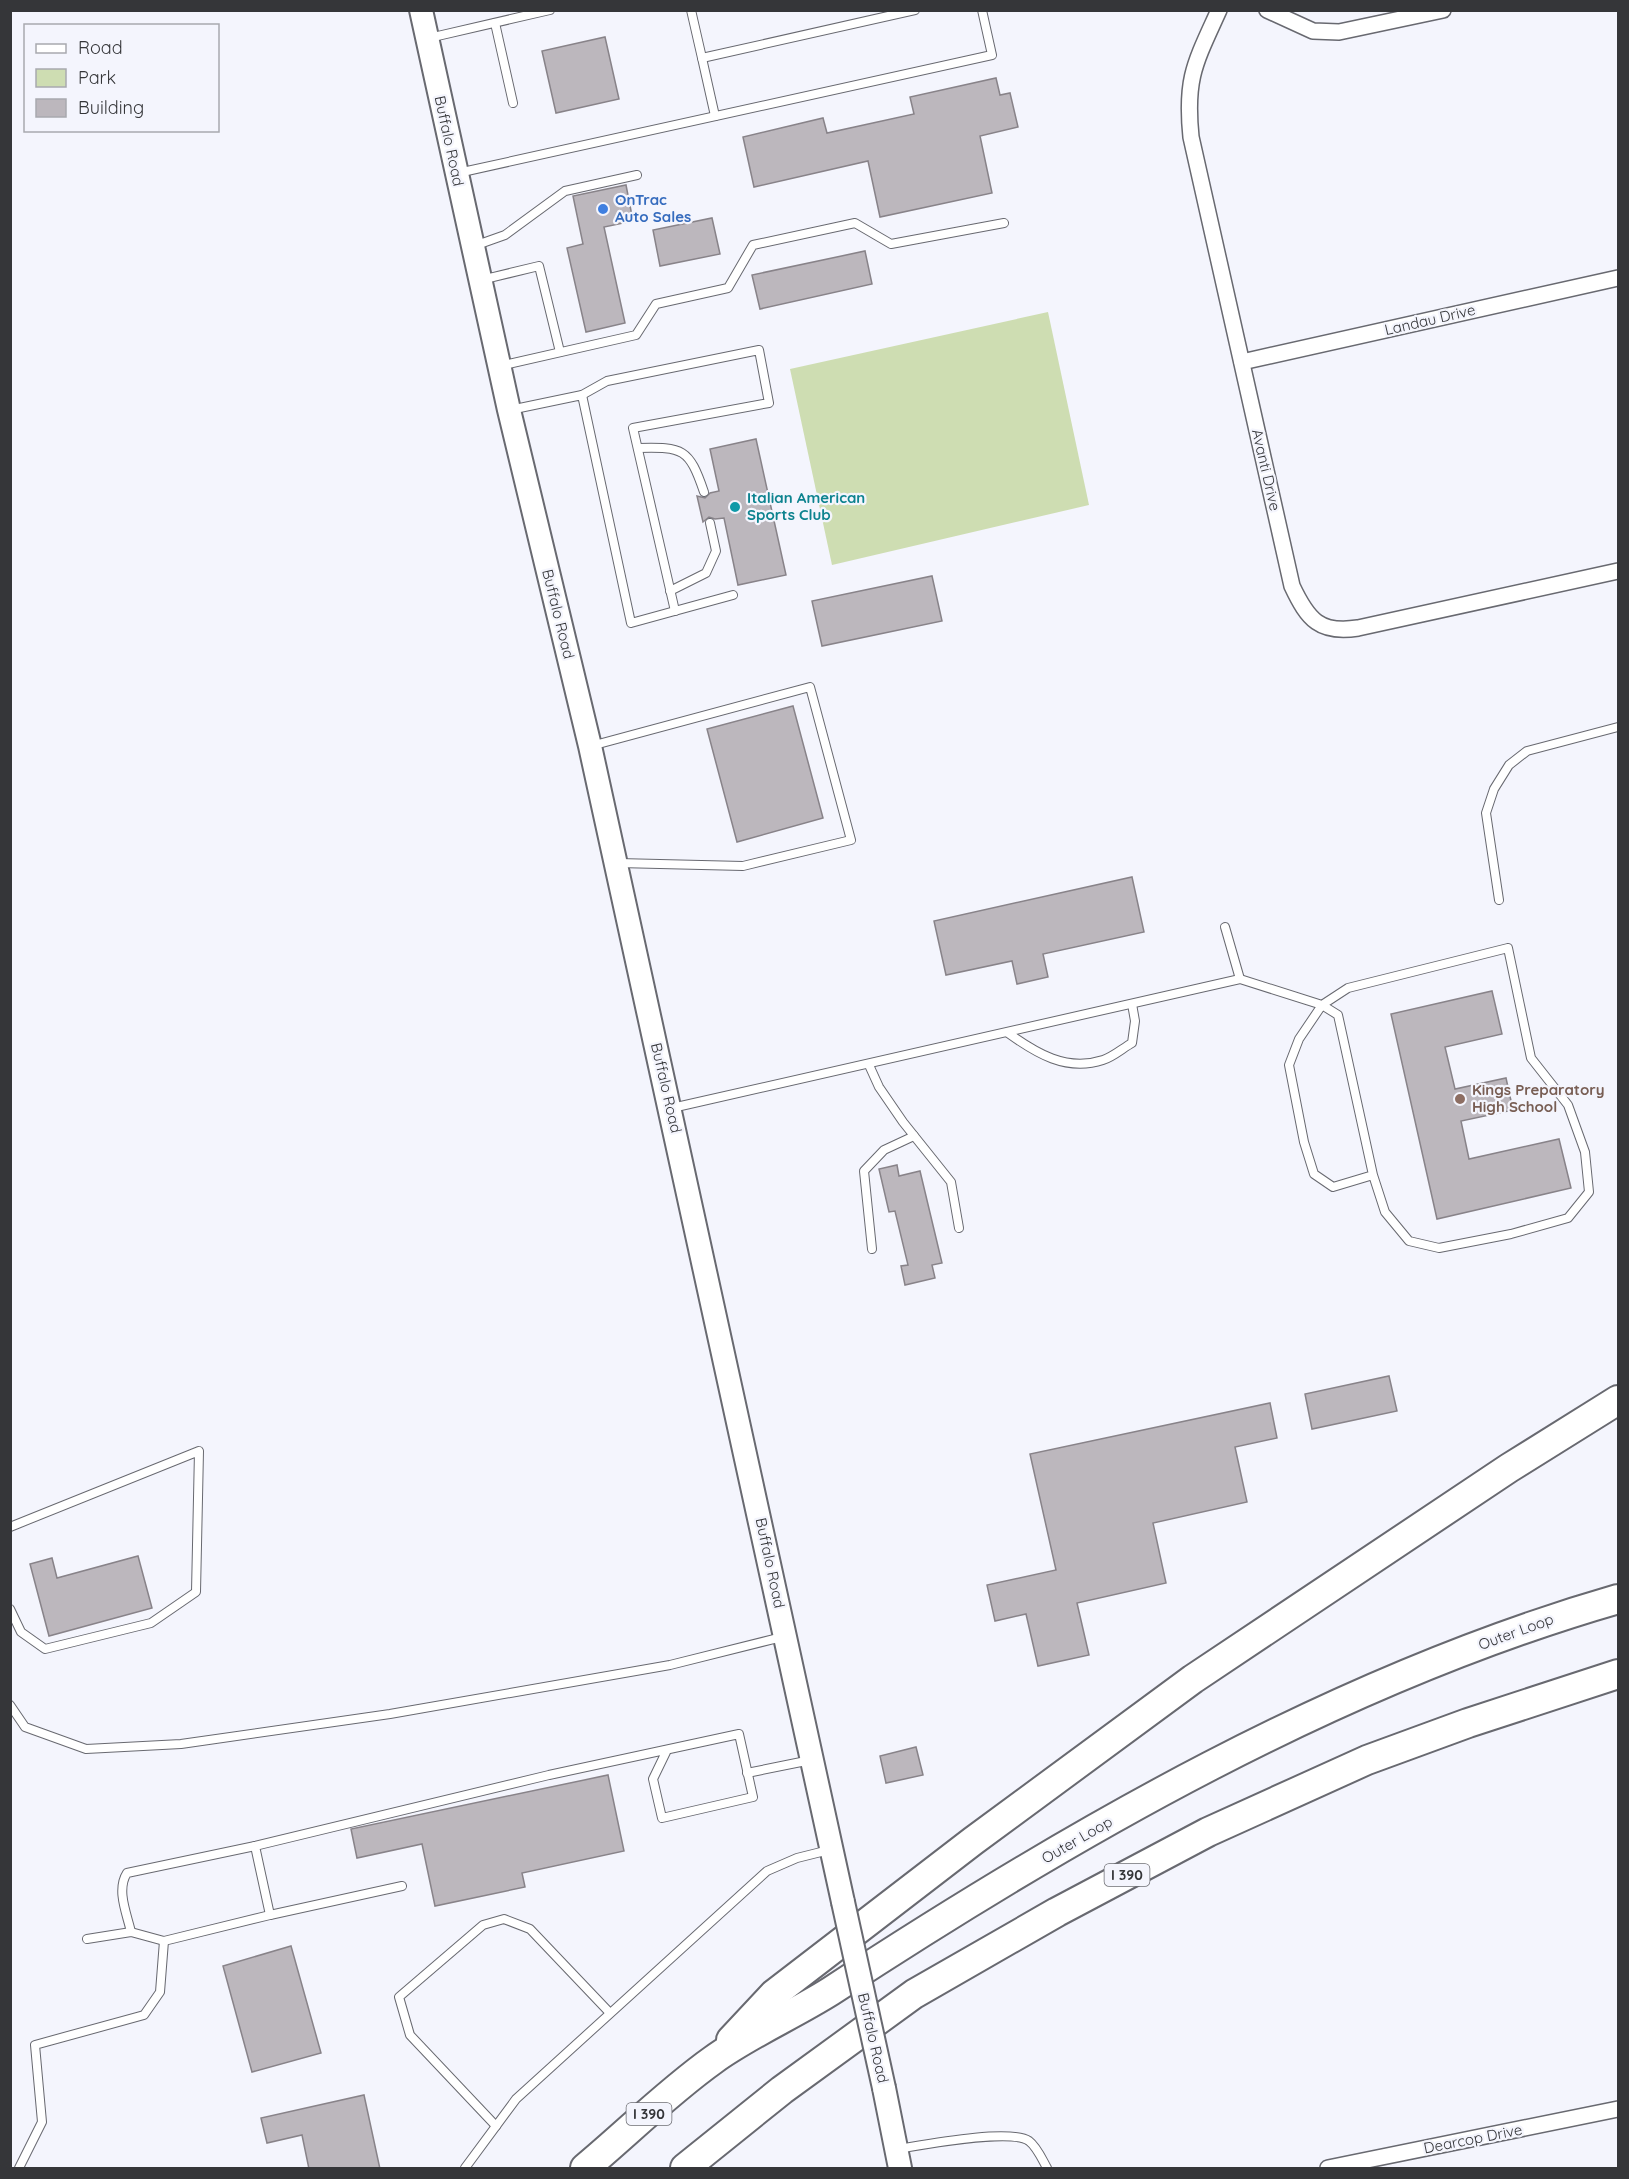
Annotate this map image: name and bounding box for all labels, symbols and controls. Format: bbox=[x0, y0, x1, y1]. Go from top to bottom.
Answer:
legend bbox=[24, 24, 219, 132]
text: Road bbox=[78, 36, 123, 59]
text: Park bbox=[78, 66, 116, 89]
street label: Buffalo Road bbox=[431, 94, 468, 188]
text: Building bbox=[78, 96, 144, 119]
place label: OnTrac Auto Sales bbox=[615, 190, 691, 226]
marker: OnTrac Auto Sales bbox=[596, 202, 610, 216]
street label: Landau Drive bbox=[1383, 300, 1477, 339]
street label: Avanti Drive bbox=[1248, 427, 1285, 513]
place label: Italian American Sports Club bbox=[747, 488, 865, 524]
marker: Italian American Sports Club bbox=[728, 500, 742, 514]
street label: Buffalo Road bbox=[538, 567, 579, 661]
street label: Buffalo Road bbox=[647, 1041, 686, 1135]
place label: Kings Preparatory High School bbox=[1472, 1080, 1605, 1116]
marker: Kings Preparatory High School bbox=[1453, 1092, 1467, 1106]
street label: Buffalo Road bbox=[752, 1516, 789, 1610]
street label: Outer Loop bbox=[1476, 1609, 1556, 1654]
street label: Outer Loop bbox=[1038, 1812, 1116, 1867]
road number: I 390 bbox=[1104, 1864, 1150, 1886]
street label: Buffalo Road bbox=[854, 1991, 893, 2085]
road number: I 390 bbox=[626, 2103, 672, 2125]
street label: Dearcop Drive bbox=[1422, 2120, 1524, 2157]

